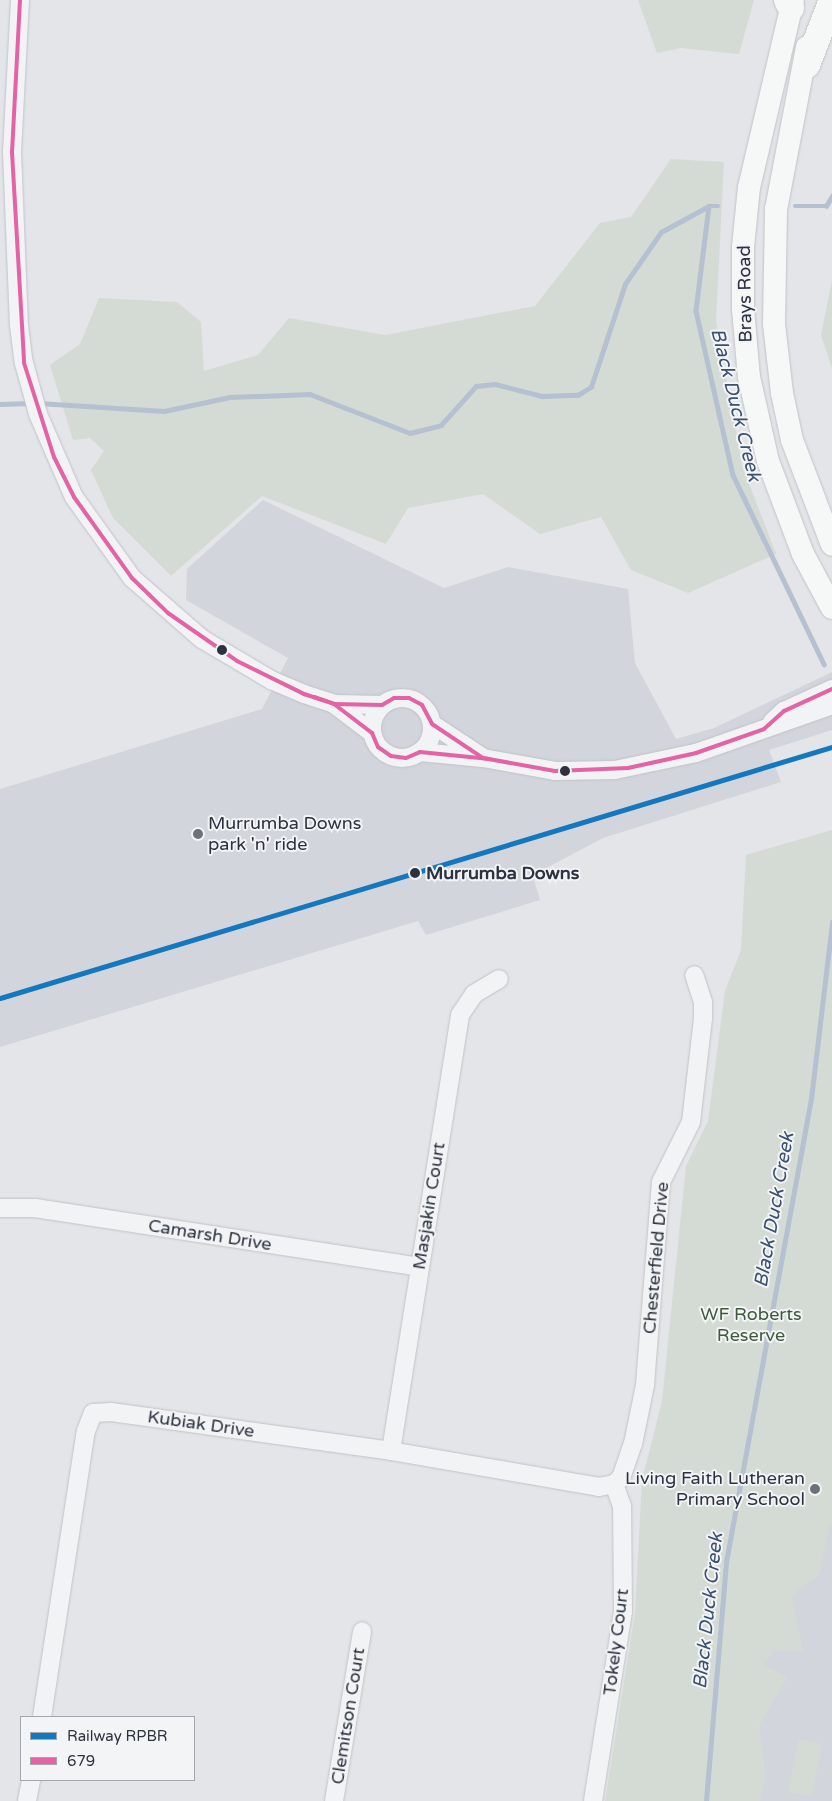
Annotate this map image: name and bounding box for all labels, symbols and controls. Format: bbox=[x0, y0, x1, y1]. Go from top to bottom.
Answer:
street label: Brays Road bbox=[733, 245, 757, 343]
water label: Black Duck Creek bbox=[705, 326, 765, 484]
unlabelled marker bbox=[217, 645, 227, 655]
unlabelled marker bbox=[560, 766, 570, 776]
place label: Murrumba Downs park 'n' ride bbox=[208, 813, 361, 856]
marker: Murrumba Downs park 'n' ride bbox=[192, 828, 204, 840]
place label: Murrumba Downs bbox=[426, 862, 579, 884]
marker: Murrumba Downs bbox=[408, 866, 422, 880]
water label: Black Duck Creek bbox=[750, 1131, 800, 1289]
street label: Masjakin Court bbox=[408, 1141, 450, 1271]
street label: Chesterfield Drive bbox=[639, 1181, 673, 1335]
street label: Camarsh Drive bbox=[147, 1215, 273, 1255]
park label: WF Roberts Reserve bbox=[700, 1304, 802, 1346]
street label: Kubiak Drive bbox=[146, 1406, 256, 1442]
place label: Living Faith Lutheran Primary School bbox=[625, 1468, 805, 1510]
marker: Living Faith Lutheran Primary School bbox=[809, 1483, 821, 1495]
water label: Black Duck Creek bbox=[689, 1532, 729, 1690]
street label: Tokely Court bbox=[599, 1587, 633, 1697]
street label: Clemitson Court bbox=[327, 1646, 369, 1786]
legend bbox=[20, 1716, 195, 1781]
text: Railway RPBR bbox=[67, 1727, 167, 1745]
text: 679 bbox=[67, 1752, 95, 1770]

